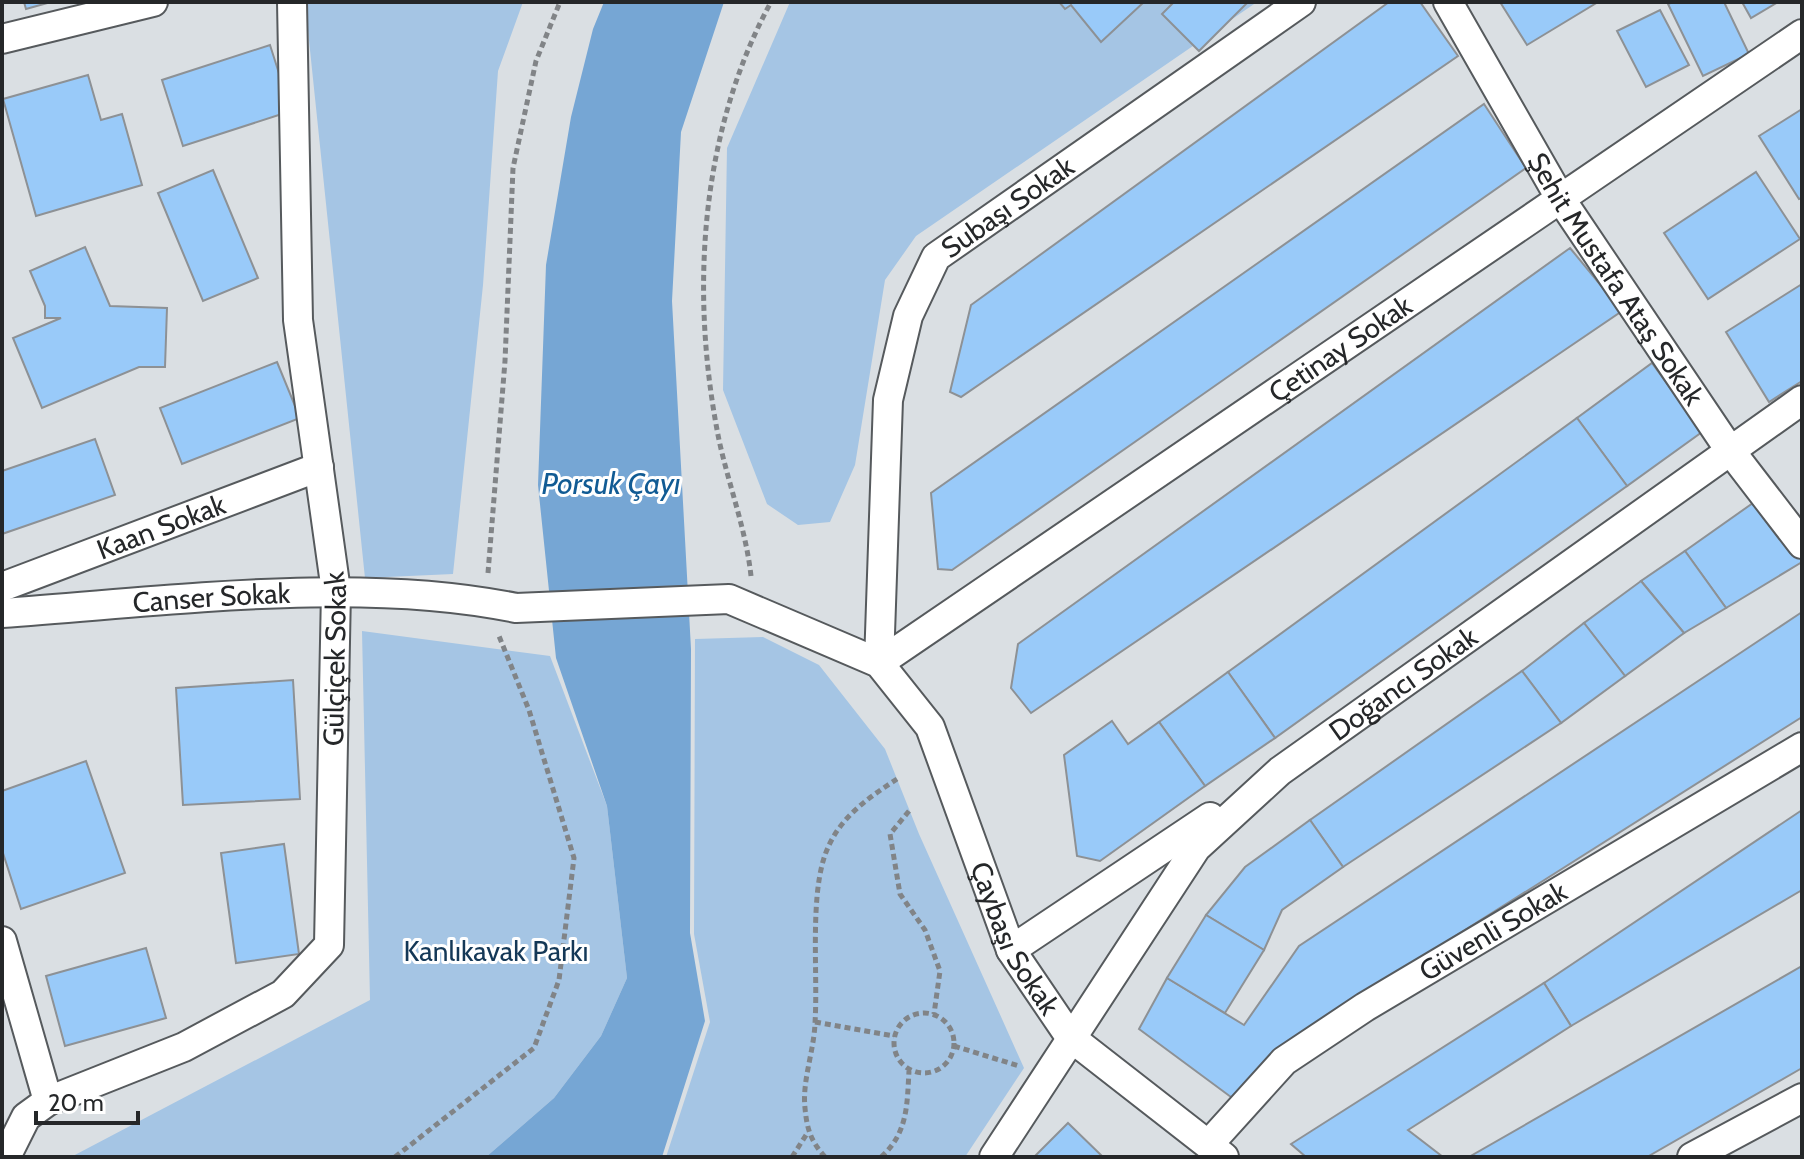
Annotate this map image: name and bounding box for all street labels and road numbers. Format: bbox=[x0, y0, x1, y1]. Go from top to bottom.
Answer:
street label: Şehit Mustafa Ataş Sokak bbox=[1521, 147, 1712, 412]
street label: Subaşı Sokak bbox=[935, 149, 1081, 265]
street label: Çetinay Sokak bbox=[1262, 288, 1419, 409]
street label: Kaan Sokak bbox=[92, 487, 231, 567]
street label: Gülçiçek Sokak bbox=[316, 569, 353, 746]
street label: Canser Sokak bbox=[131, 576, 291, 620]
street label: Doğancı Sokak bbox=[1322, 619, 1484, 748]
street label: Çaybaşı Sokak bbox=[963, 857, 1067, 1022]
street label: Güvenli Sokak bbox=[1413, 874, 1573, 988]

